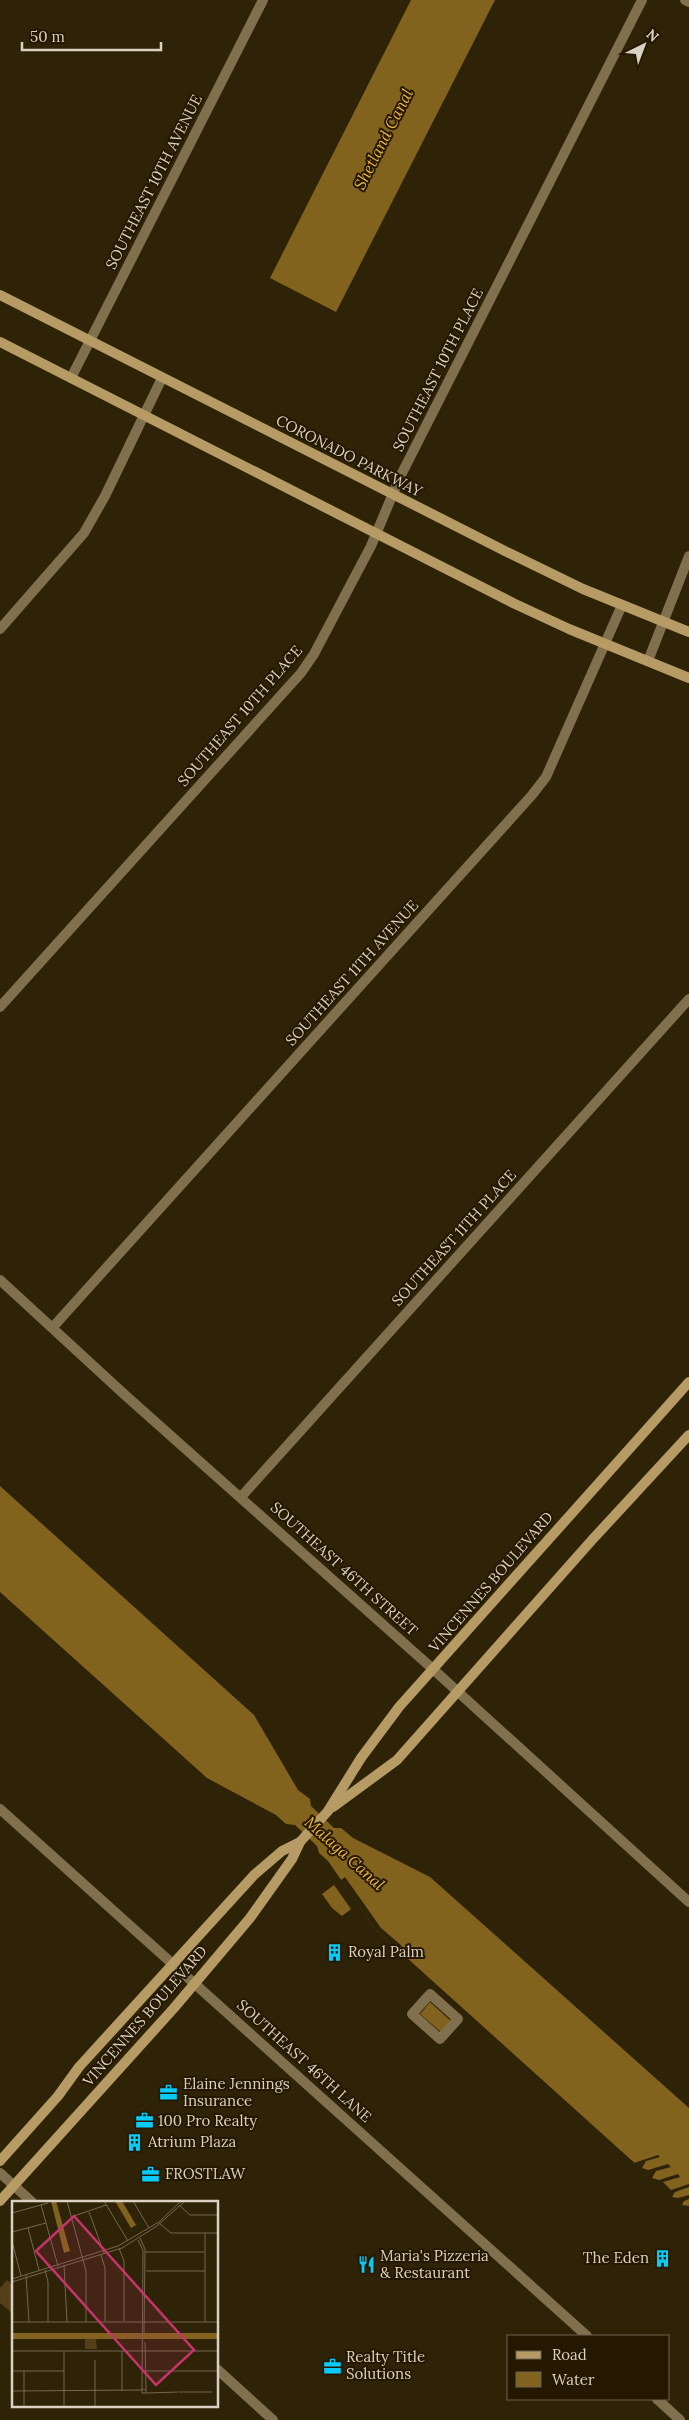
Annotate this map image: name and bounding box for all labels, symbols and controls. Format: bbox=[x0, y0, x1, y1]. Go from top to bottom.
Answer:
scale bar bbox=[22, 20, 161, 52]
north arrow bbox=[619, 20, 669, 70]
text: N bbox=[643, 25, 663, 46]
text: 50 m bbox=[30, 27, 65, 46]
water label: Shetland Canal bbox=[349, 85, 417, 193]
street label: SOUTHEAST 10TH AVENUE bbox=[101, 91, 206, 272]
street label: SOUTHEAST 10TH PLACE bbox=[388, 285, 487, 455]
street label: CORONADO PARKWAY bbox=[273, 410, 426, 501]
street label: SOUTHEAST 10TH PLACE bbox=[173, 641, 306, 790]
street label: SOUTHEAST 11TH AVENUE bbox=[281, 896, 422, 1050]
street label: SOUTHEAST 11TH PLACE bbox=[387, 1166, 520, 1310]
street label: SOUTHEAST 46TH STREET bbox=[267, 1497, 422, 1640]
street label: VINCENNES BOULEVARD bbox=[424, 1507, 557, 1657]
water label: Malaga Canal bbox=[301, 1812, 389, 1894]
street label: VINCENNES BOULEVARD bbox=[78, 1941, 211, 2091]
building icon: Royal Palm bbox=[324, 1942, 344, 1962]
place label: Royal Palm bbox=[348, 1942, 424, 1961]
street label: SOUTHEAST 46TH LANE bbox=[233, 1995, 376, 2126]
place label: Elaine Jennings Insurance bbox=[183, 2074, 290, 2110]
office icon: Elaine Jennings Insurance bbox=[159, 2083, 179, 2103]
office icon: 100 Pro Realty bbox=[134, 2111, 154, 2131]
place label: 100 Pro Realty bbox=[158, 2111, 257, 2130]
building icon: Atrium Plaza bbox=[124, 2132, 144, 2152]
place label: Atrium Plaza bbox=[147, 2132, 237, 2151]
office icon: FROSTLAW bbox=[141, 2164, 161, 2184]
place label: FROSTLAW bbox=[165, 2164, 246, 2183]
inset map bbox=[12, 2201, 219, 2408]
place label: Maria's Pizzeria & Restaurant bbox=[380, 2246, 489, 2282]
place label: The Eden bbox=[583, 2248, 649, 2267]
building icon: The Eden bbox=[653, 2248, 673, 2268]
restaurant icon: Maria's Pizzeria & Restaurant bbox=[356, 2255, 376, 2275]
legend bbox=[507, 2335, 669, 2400]
text: Road bbox=[552, 2345, 587, 2364]
place label: Realty Title Solutions bbox=[346, 2347, 425, 2383]
office icon: Realty Title Solutions bbox=[322, 2356, 342, 2376]
text: Water bbox=[552, 2370, 595, 2389]

